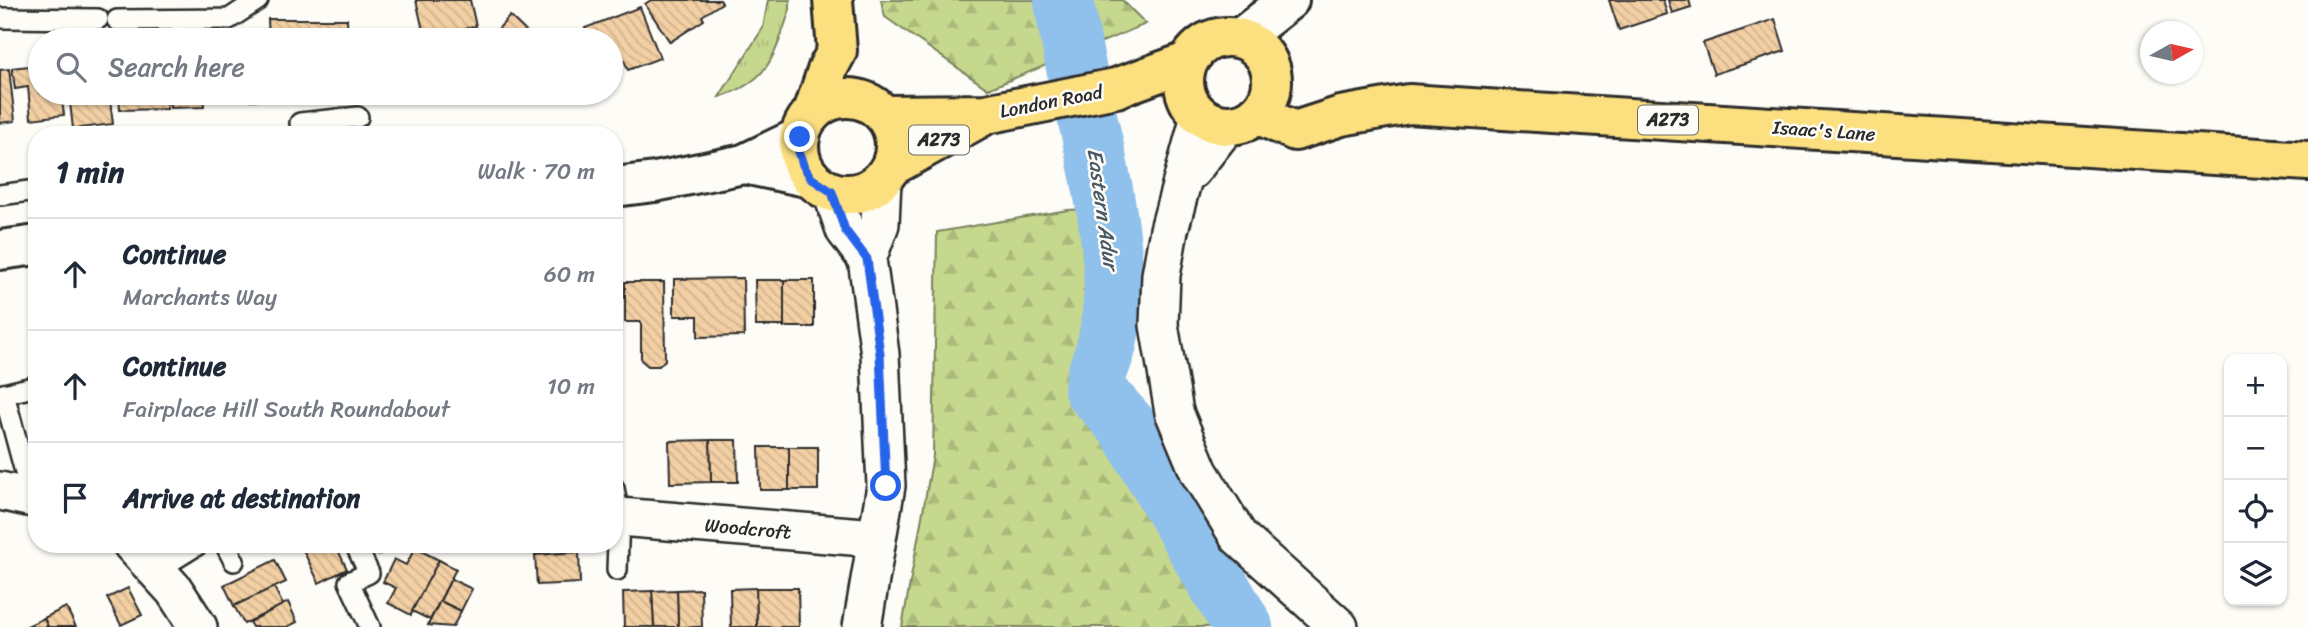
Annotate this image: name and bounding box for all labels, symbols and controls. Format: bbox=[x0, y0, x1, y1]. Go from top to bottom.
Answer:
north arrow bbox=[2140, 21, 2203, 84]
search box bbox=[28, 28, 623, 105]
text: Search here bbox=[108, 44, 245, 90]
icon: search bbox=[52, 48, 90, 86]
street label: London Road bbox=[997, 75, 1107, 128]
road number: A273 bbox=[1638, 106, 1698, 134]
street label: Isaac's Lane bbox=[1770, 110, 1877, 151]
route end bbox=[784, 121, 815, 152]
road number: A273 bbox=[909, 125, 969, 154]
text: 1 min bbox=[56, 145, 124, 199]
water label: Eastern Adur bbox=[1076, 146, 1131, 275]
text: Walk · 70 m bbox=[478, 151, 595, 192]
text: Continue bbox=[123, 231, 226, 277]
text: 60 m bbox=[544, 254, 595, 295]
icon: ahead bbox=[56, 255, 94, 293]
text: Marchants Way bbox=[123, 277, 277, 318]
text: Continue bbox=[123, 343, 226, 389]
map controls bbox=[2224, 354, 2287, 606]
button: + bbox=[2224, 354, 2287, 417]
text: 10 m bbox=[547, 366, 595, 407]
icon: ahead bbox=[56, 367, 94, 405]
text: Fairplace Hill South Roundabout bbox=[123, 389, 450, 430]
button: − bbox=[2224, 417, 2287, 480]
route start bbox=[870, 470, 901, 501]
text: Arrive at destination bbox=[123, 475, 360, 521]
icon: arrive bbox=[56, 479, 94, 517]
button: locate bbox=[2224, 480, 2287, 543]
street label: Woodcroft bbox=[703, 508, 793, 549]
button: layers bbox=[2224, 543, 2287, 606]

